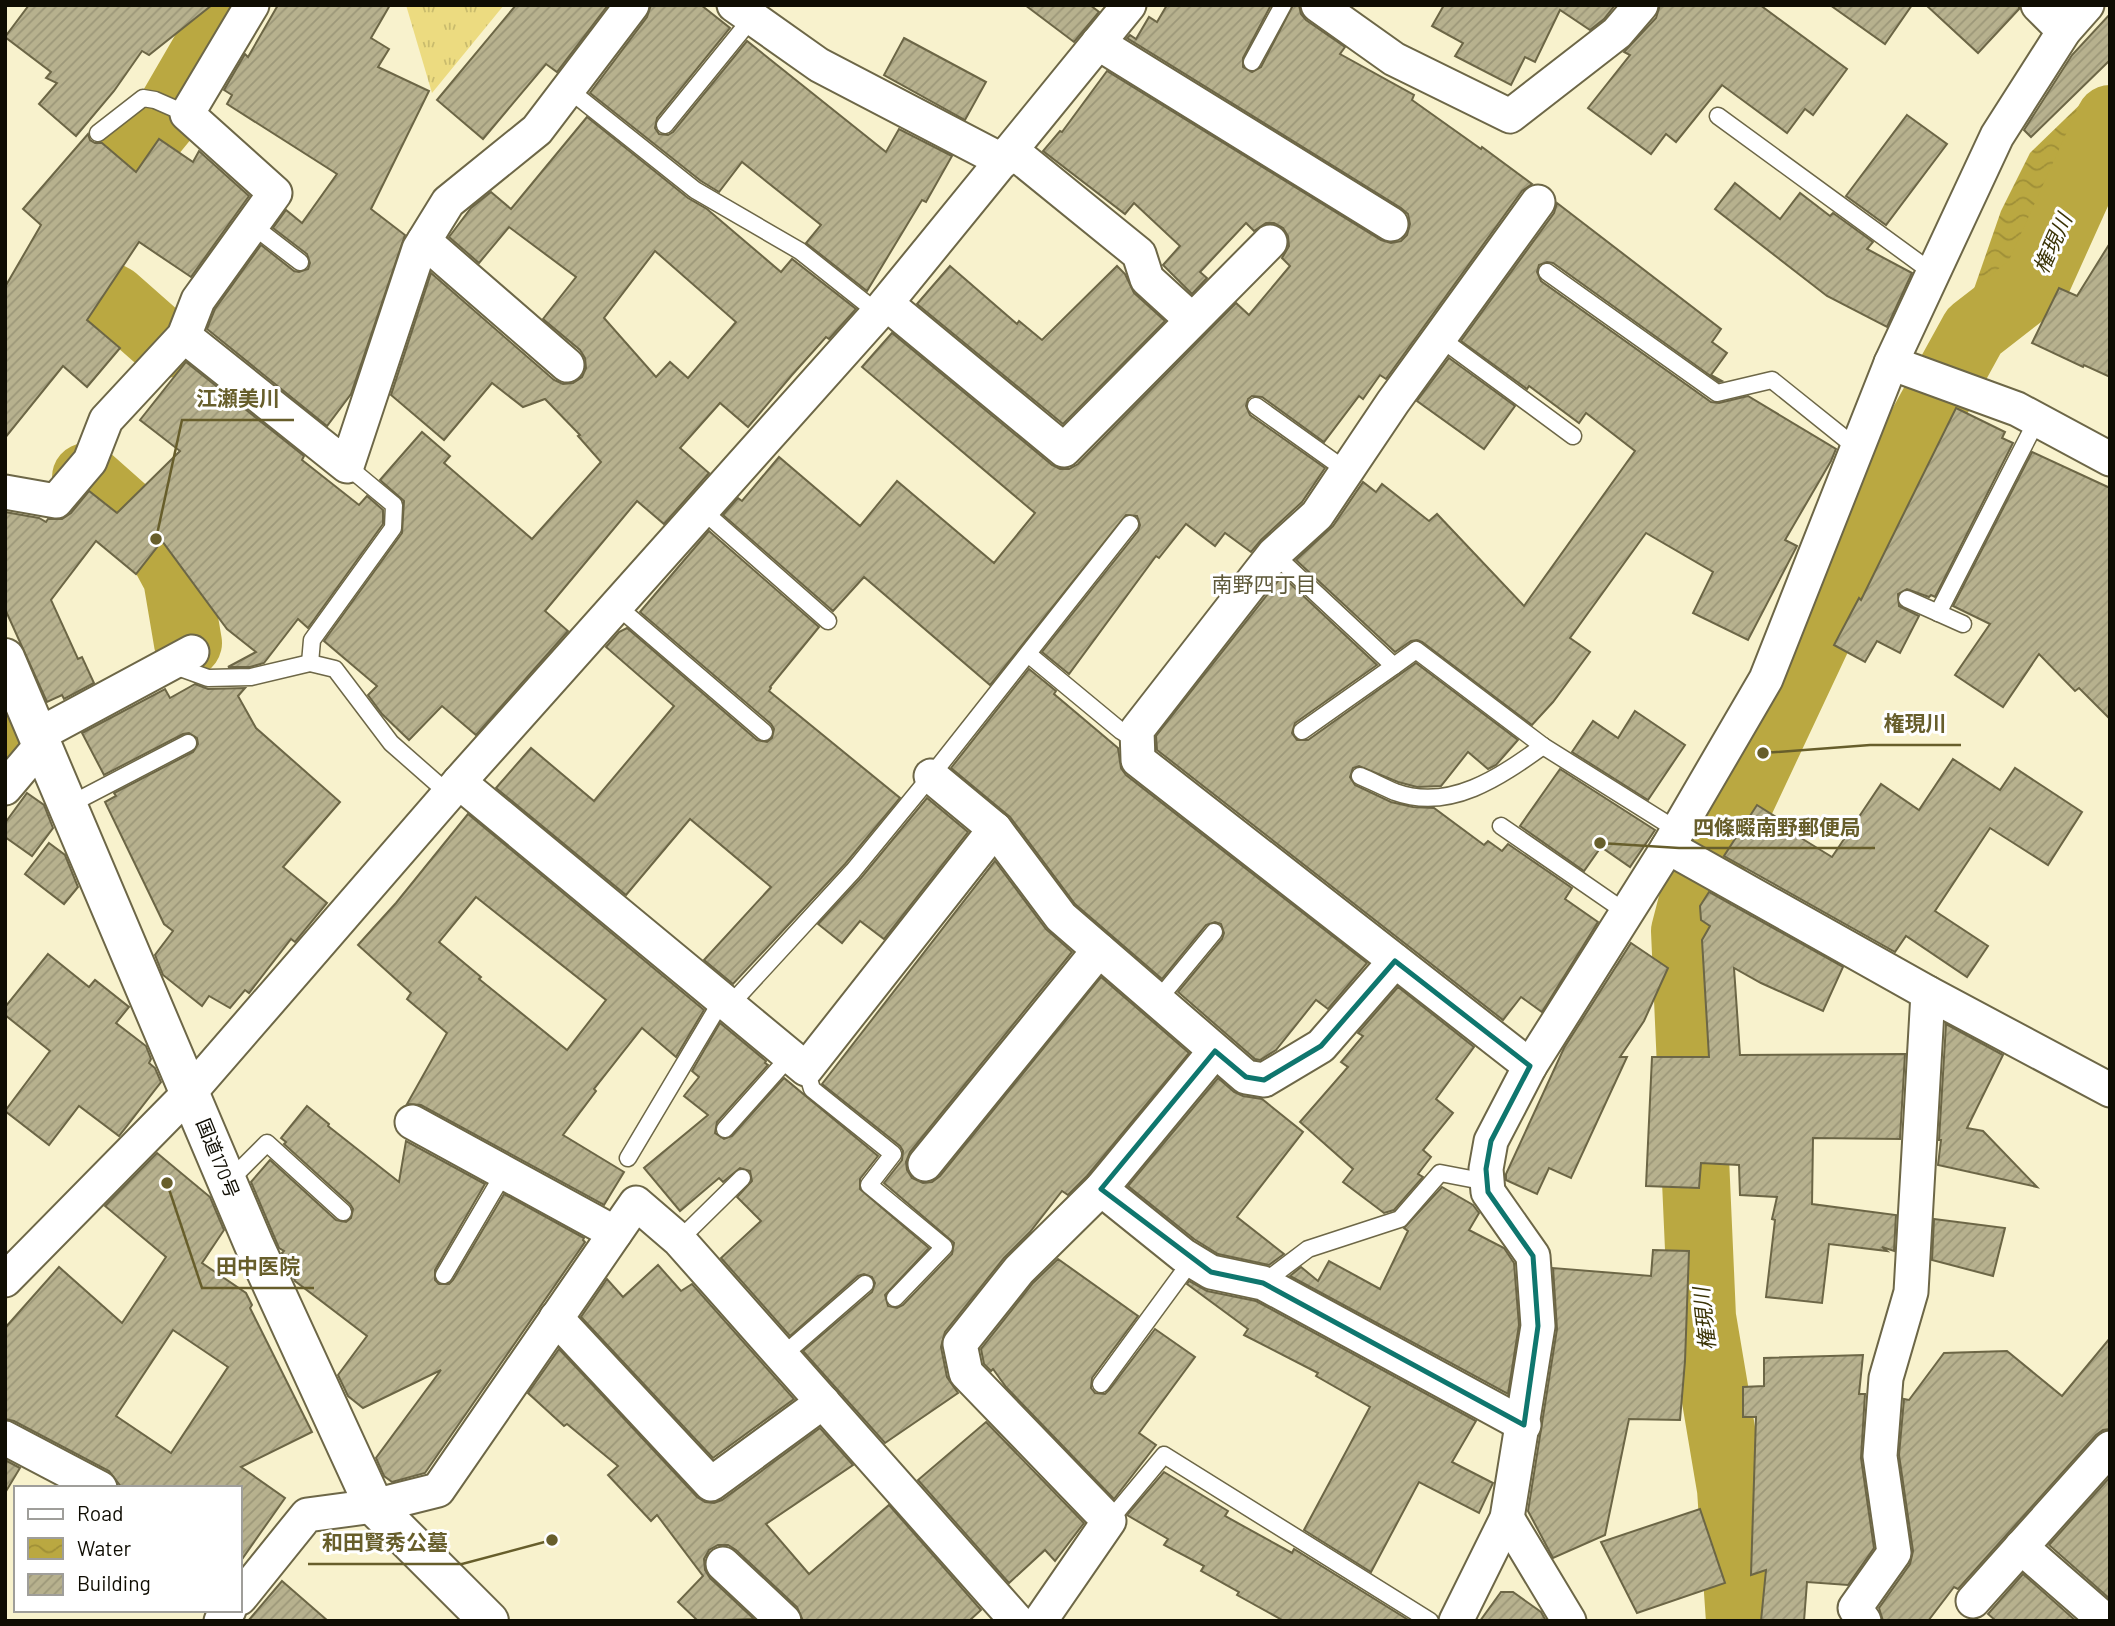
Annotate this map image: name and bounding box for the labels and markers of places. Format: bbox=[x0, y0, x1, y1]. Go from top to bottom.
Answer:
callout: 江瀬美川 bbox=[182, 378, 294, 420]
callout: 権現川 bbox=[1870, 703, 1961, 745]
callout: 四條畷南野郵便局 bbox=[1679, 806, 1875, 848]
callout: 田中医院 bbox=[202, 1246, 314, 1288]
callout: 和田賢秀公墓 bbox=[308, 1522, 462, 1564]

